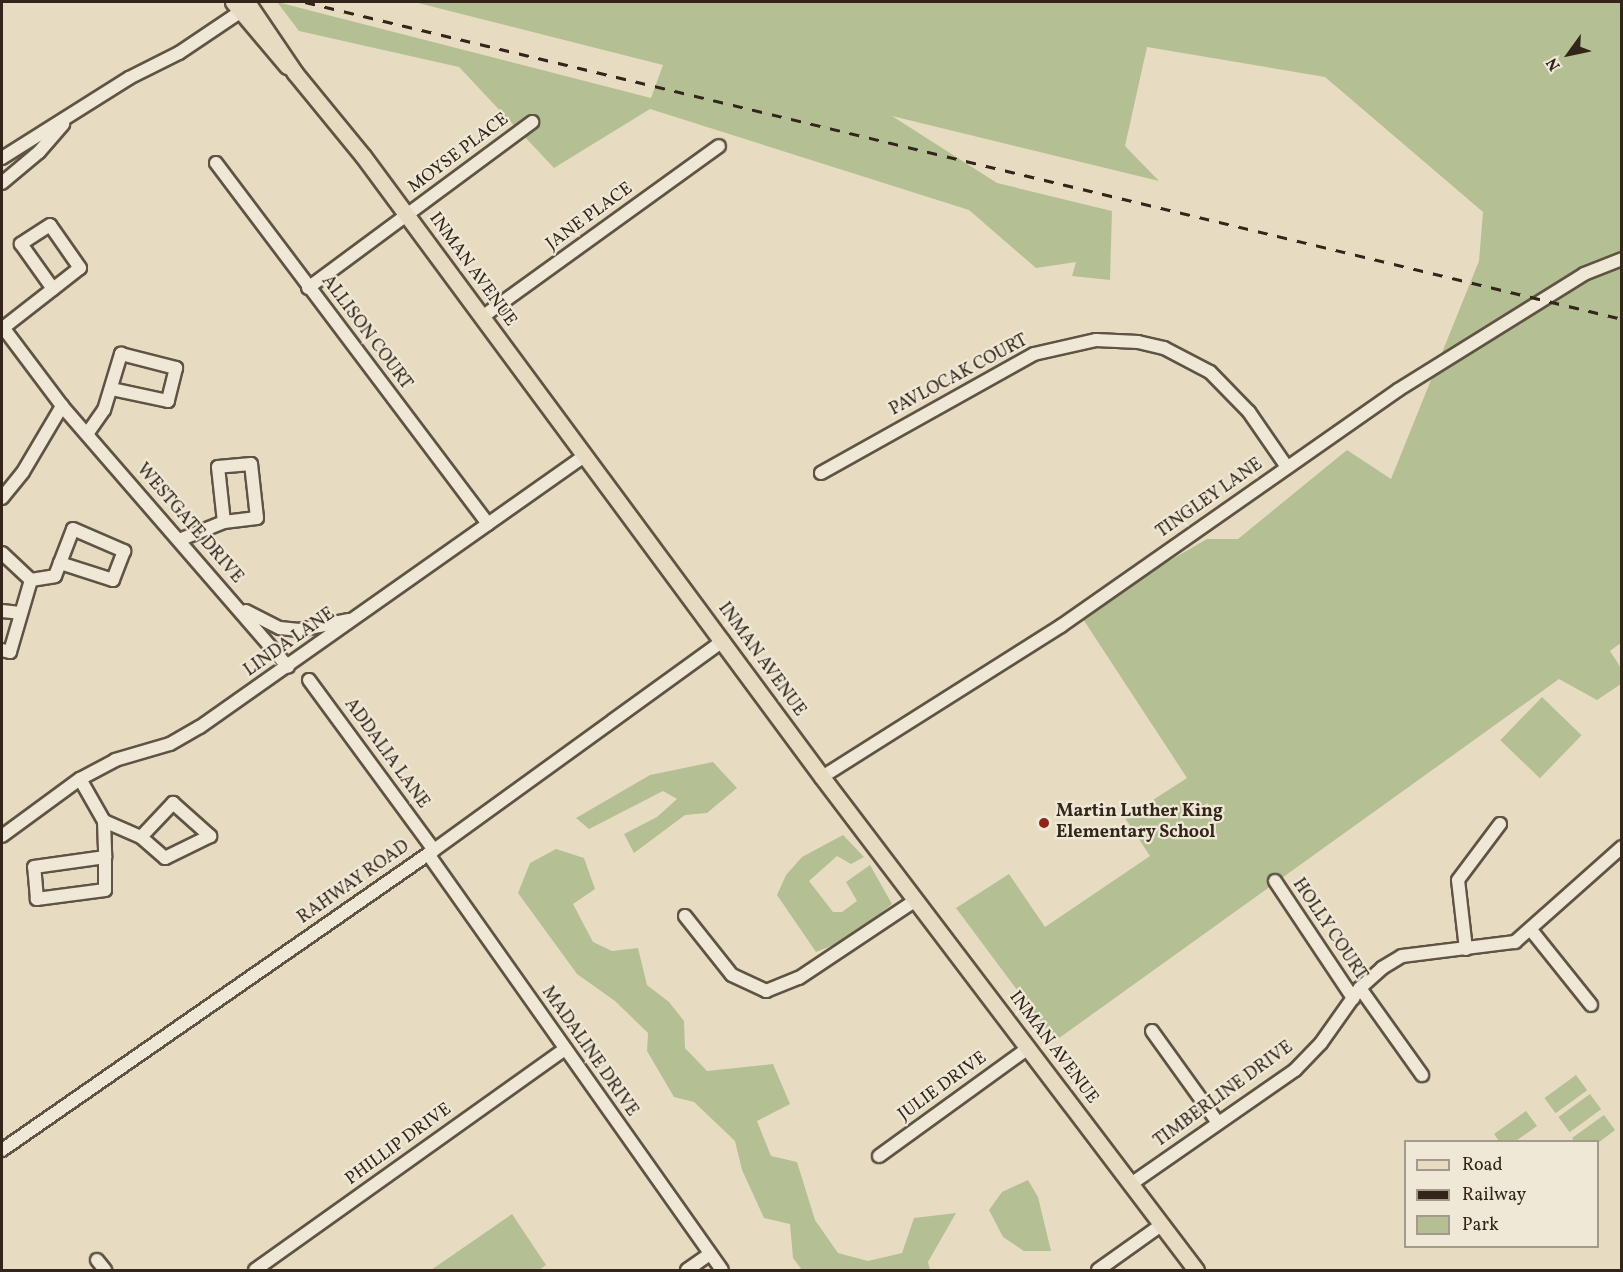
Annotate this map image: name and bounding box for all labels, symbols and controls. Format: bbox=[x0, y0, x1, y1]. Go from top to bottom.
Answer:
north arrow bbox=[1539, 24, 1599, 84]
text: N bbox=[1542, 53, 1566, 75]
street label: MOYSE PLACE bbox=[405, 109, 513, 199]
street label: JANE PLACE bbox=[542, 178, 638, 256]
street label: INMAN AVENUE bbox=[423, 209, 521, 331]
street label: ALLISON COURT bbox=[316, 272, 416, 394]
street label: PAVLOCAK COURT bbox=[886, 330, 1032, 422]
street label: TINGLEY LANE bbox=[1152, 454, 1268, 544]
street label: WESTGATE DRIVE bbox=[131, 460, 247, 588]
street label: INMAN AVENUE bbox=[712, 599, 810, 721]
street label: LINDA LANE bbox=[240, 604, 340, 682]
street label: ADDALIA LANE bbox=[339, 695, 433, 813]
place label: Martin Luther King Elementary School bbox=[1056, 802, 1223, 844]
marker: Martin Luther King Elementary School bbox=[1037, 816, 1051, 830]
street label: RAHWAY ROAD bbox=[294, 836, 414, 930]
street label: HOLLY COURT bbox=[1287, 874, 1371, 986]
street label: MADALINE DRIVE bbox=[536, 983, 642, 1121]
street label: INMAN AVENUE bbox=[1004, 987, 1102, 1109]
street label: TIMBERLINE DRIVE bbox=[1150, 1037, 1298, 1153]
street label: JULIE DRIVE bbox=[895, 1048, 991, 1126]
street label: PHILLIP DRIVE bbox=[342, 1099, 456, 1191]
legend bbox=[1404, 1140, 1599, 1248]
text: Road bbox=[1462, 1153, 1503, 1178]
text: Railway bbox=[1462, 1183, 1526, 1208]
text: Park bbox=[1462, 1213, 1499, 1238]

